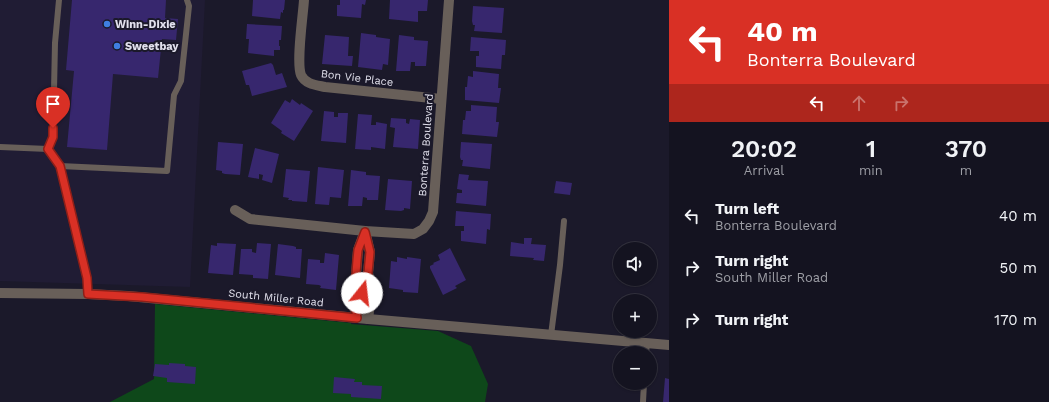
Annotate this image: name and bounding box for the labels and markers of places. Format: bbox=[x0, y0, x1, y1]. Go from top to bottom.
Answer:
place label: Winn-Dixie bbox=[115, 18, 176, 31]
marker: Winn-Dixie bbox=[102, 19, 112, 29]
place label: Sweetbay bbox=[125, 40, 179, 53]
marker: Sweetbay bbox=[112, 41, 122, 51]
pin bbox=[36, 87, 70, 128]

